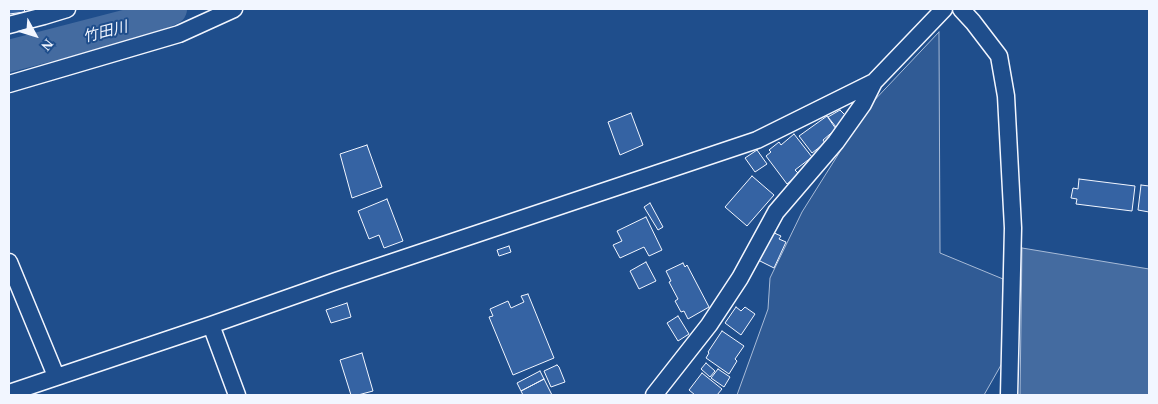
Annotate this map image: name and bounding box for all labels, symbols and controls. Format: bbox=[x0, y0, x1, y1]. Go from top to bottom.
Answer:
north arrow bbox=[10, 10, 60, 60]
water label: 竹田川 bbox=[81, 17, 129, 45]
text: N bbox=[38, 36, 56, 53]

